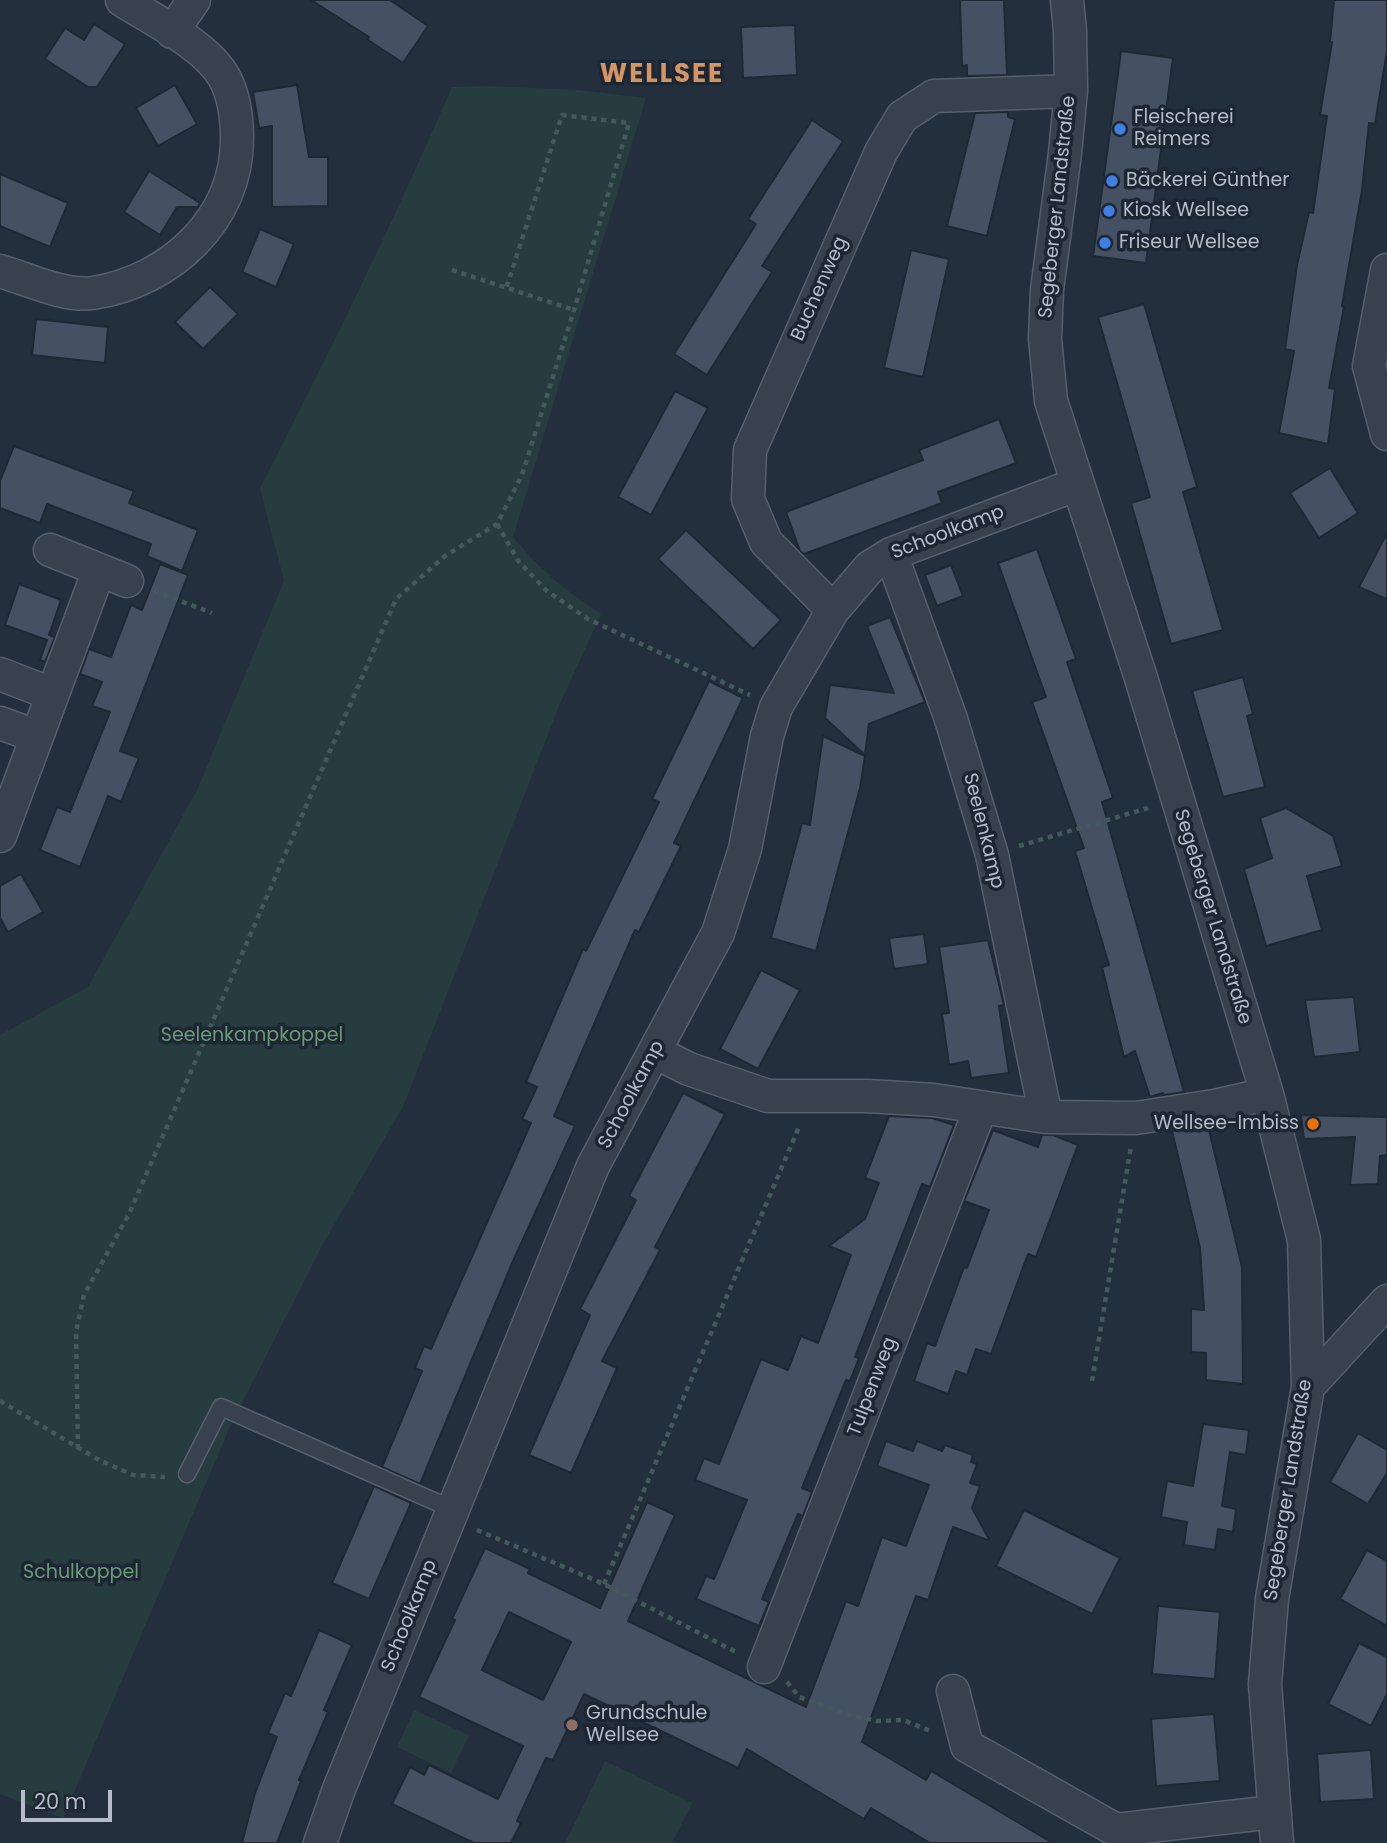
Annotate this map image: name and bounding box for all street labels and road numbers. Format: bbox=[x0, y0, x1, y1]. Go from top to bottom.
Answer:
street label: Segeberger Landstraße bbox=[1035, 95, 1081, 319]
street label: Buchenweg bbox=[787, 233, 853, 345]
street label: Schoolkamp bbox=[888, 501, 1008, 565]
street label: Seelenkamp bbox=[958, 771, 1008, 891]
street label: Segeberger Landstraße bbox=[1168, 807, 1256, 1027]
street label: Schoolkamp bbox=[594, 1037, 670, 1153]
street label: Tulpenweg bbox=[844, 1334, 902, 1440]
street label: Segeberger Landstraße bbox=[1260, 1378, 1318, 1602]
street label: Schoolkamp bbox=[377, 1557, 443, 1675]

